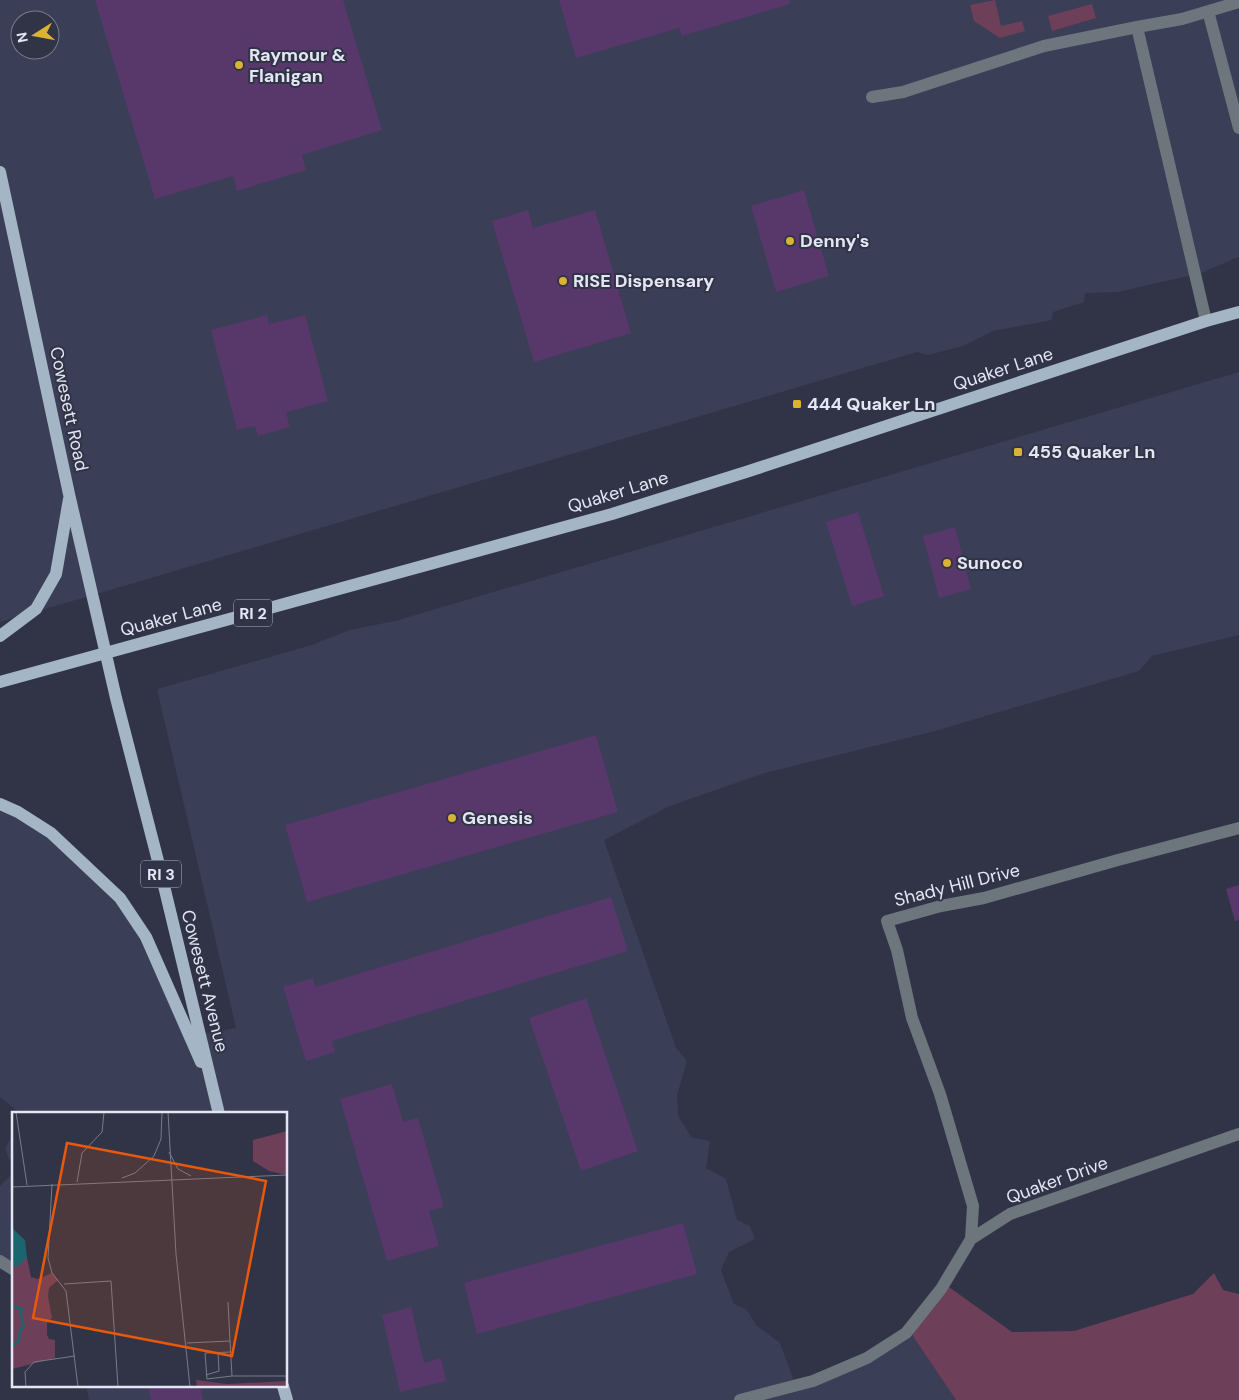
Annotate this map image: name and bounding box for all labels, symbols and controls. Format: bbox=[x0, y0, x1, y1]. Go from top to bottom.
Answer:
north arrow bbox=[10, 10, 60, 60]
text: N bbox=[12, 31, 32, 44]
place label: Raymour & Flanigan bbox=[249, 43, 346, 88]
marker: Raymour & Flanigan bbox=[233, 59, 245, 71]
place label: Denny's bbox=[800, 229, 869, 253]
marker: Denny's bbox=[784, 235, 796, 247]
place label: RISE Dispensary bbox=[573, 269, 714, 293]
marker: RISE Dispensary bbox=[557, 275, 569, 287]
street label: Quaker Lane bbox=[950, 342, 1056, 396]
street label: Cowesett Road bbox=[44, 345, 94, 473]
place label: 444 Quaker Ln bbox=[807, 392, 935, 416]
marker: 444 Quaker Ln bbox=[791, 398, 803, 410]
place label: 455 Quaker Ln bbox=[1028, 440, 1155, 464]
marker: 455 Quaker Ln bbox=[1012, 446, 1024, 458]
street label: Quaker Lane bbox=[565, 465, 671, 519]
place label: Sunoco bbox=[957, 551, 1023, 575]
marker: Sunoco bbox=[941, 557, 953, 569]
street label: Quaker Lane bbox=[118, 592, 224, 642]
road number: RI 2 bbox=[234, 600, 272, 626]
place label: Genesis bbox=[462, 806, 533, 830]
marker: Genesis bbox=[446, 812, 458, 824]
street label: Shady Hill Drive bbox=[892, 858, 1022, 912]
road number: RI 3 bbox=[141, 861, 181, 888]
street label: Cowesett Avenue bbox=[176, 907, 234, 1055]
inset map bbox=[12, 1112, 288, 1388]
street label: Quaker Drive bbox=[1003, 1150, 1111, 1210]

